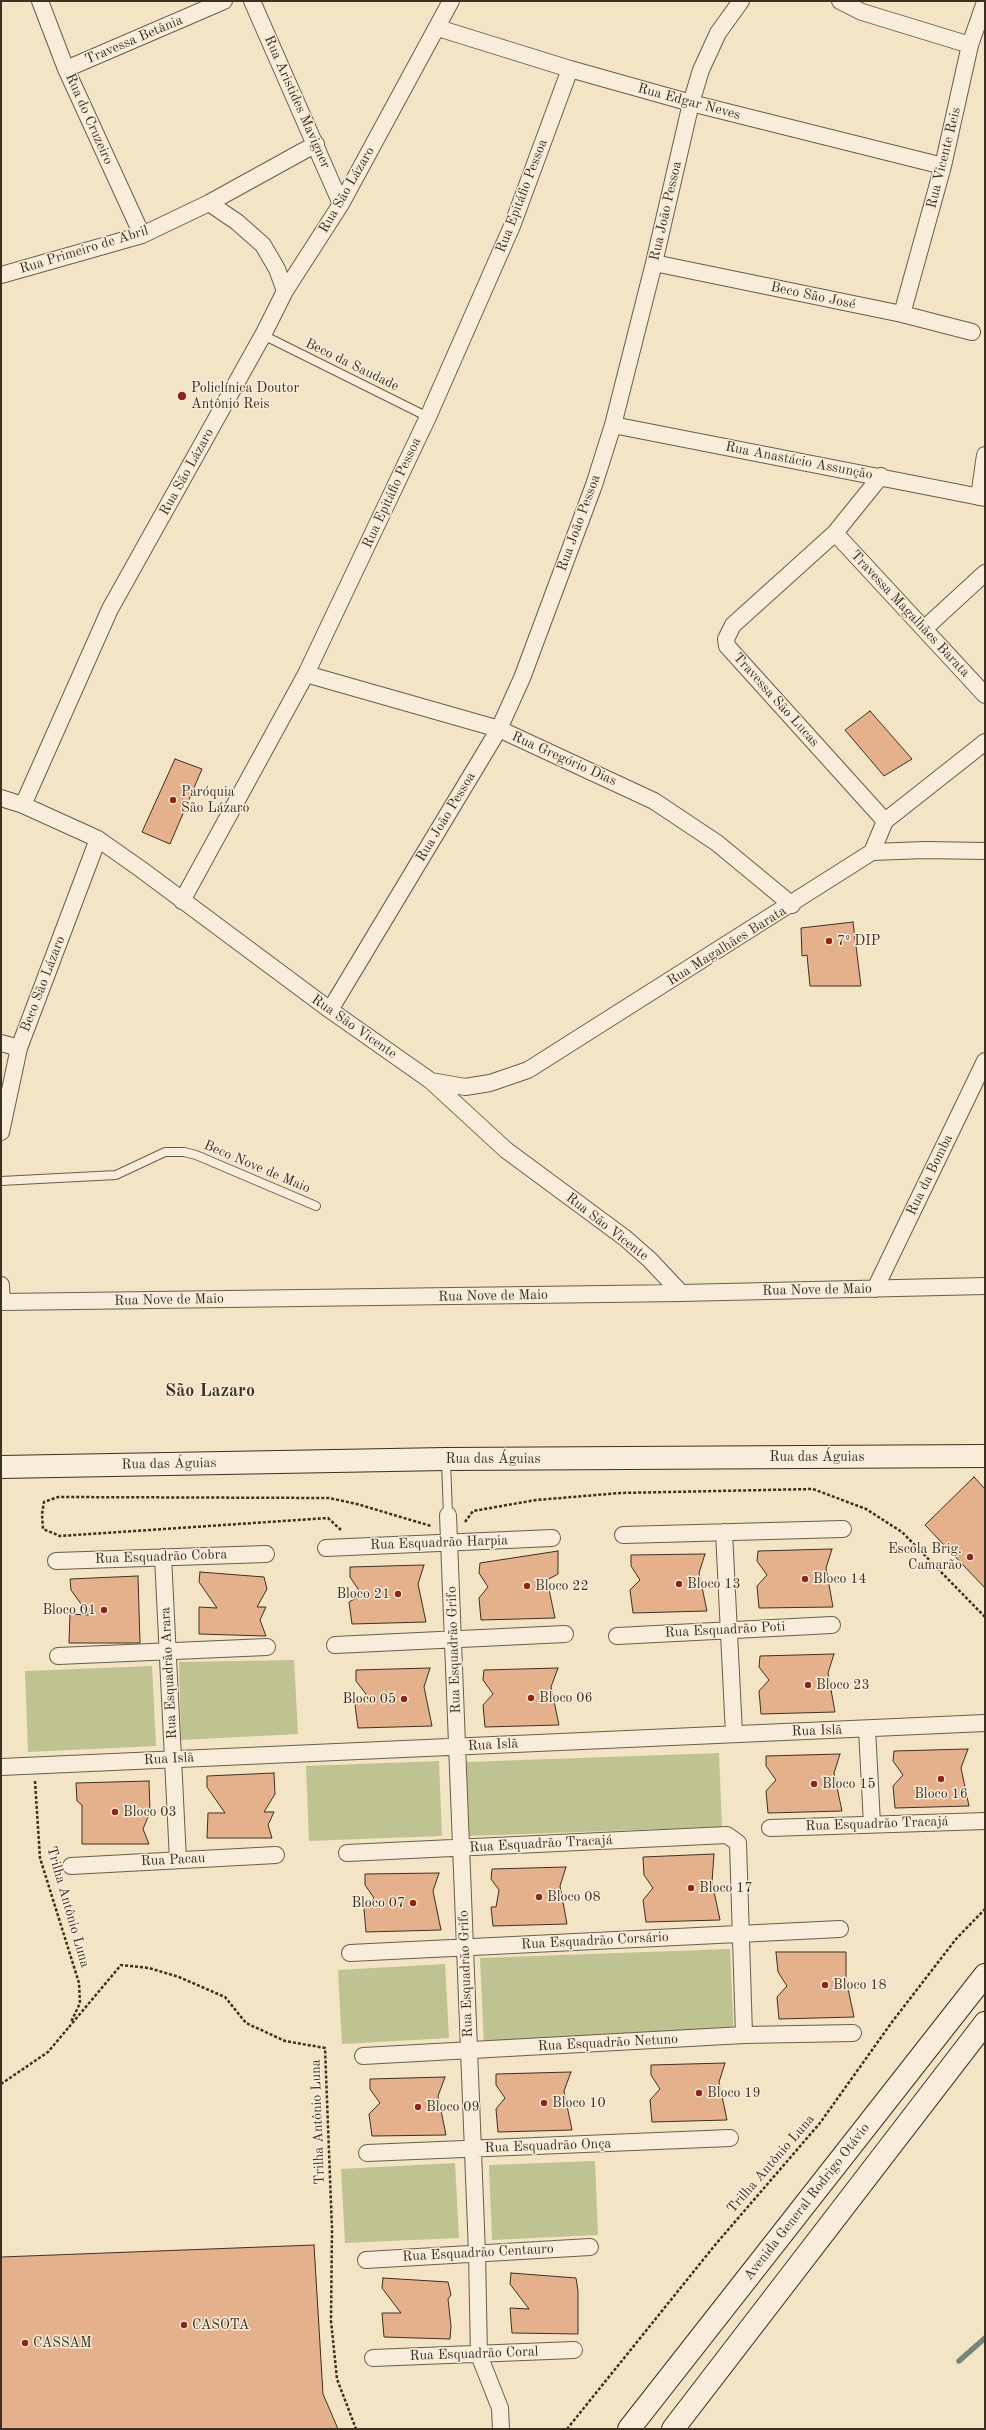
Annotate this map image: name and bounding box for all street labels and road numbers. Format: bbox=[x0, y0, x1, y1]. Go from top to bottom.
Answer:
street label: Travessa Betânia bbox=[83, 12, 185, 68]
street label: Rua Aristides Mavigner bbox=[260, 33, 334, 171]
street label: Rua do Cruzeiro bbox=[61, 71, 117, 167]
street label: Rua Edgar Neves bbox=[636, 80, 742, 124]
street label: Rua Vicente Reis bbox=[923, 106, 965, 210]
street label: Rua Epitáfio Pessoa bbox=[493, 137, 551, 255]
street label: Rua São Lázaro bbox=[316, 144, 378, 236]
street label: Rua João Pessoa bbox=[646, 159, 686, 263]
street label: Rua Primeiro de Abril bbox=[17, 222, 151, 278]
street label: Beco São José bbox=[769, 279, 857, 313]
street label: Beco da Saudade bbox=[302, 335, 402, 395]
street label: Rua São Lázaro bbox=[156, 426, 218, 518]
street label: Rua Epitáfio Pessoa bbox=[359, 435, 425, 551]
street label: Rua Anastácio Assunção bbox=[724, 438, 874, 484]
street label: Rua João Pessoa bbox=[554, 472, 604, 574]
street label: Travessa Magalhães Barata bbox=[847, 547, 973, 681]
street label: Travessa São Lucas bbox=[729, 649, 823, 751]
street label: Rua Gregório Dias bbox=[509, 728, 619, 790]
street label: Rua João Pessoa bbox=[413, 769, 479, 865]
street label: Rua Magalhães Barata bbox=[664, 903, 790, 989]
street label: Beco São Lázaro bbox=[17, 934, 69, 1034]
street label: Rua São Vicente bbox=[308, 991, 400, 1063]
street label: Rua da Bomba bbox=[903, 1132, 957, 1218]
street label: Beco Nove de Maio bbox=[201, 1137, 313, 1197]
street label: Rua São Vicente bbox=[562, 1190, 652, 1264]
street label: Rua Nove de Maio bbox=[762, 1281, 872, 1299]
street label: Rua Nove de Maio bbox=[438, 1287, 548, 1305]
street label: Rua Nove de Maio bbox=[114, 1291, 224, 1309]
street label: Rua das Águias bbox=[769, 1449, 865, 1465]
street label: Rua das Águias bbox=[445, 1451, 541, 1467]
street label: Rua das Águias bbox=[121, 1455, 217, 1473]
street label: Rua Esquadrão Harpia bbox=[370, 1532, 508, 1554]
street label: Rua Esquadrão Cobra bbox=[95, 1546, 227, 1568]
street label: Rua Esquadrão Grifo bbox=[443, 1586, 465, 1714]
street label: Rua Esquadrão Arara bbox=[157, 1606, 181, 1740]
street label: Rua Esquadrão Poti bbox=[664, 1618, 786, 1642]
street label: Rua Islã bbox=[791, 1722, 843, 1740]
street label: Rua Islã bbox=[467, 1735, 519, 1755]
street label: Rua Islã bbox=[143, 1749, 195, 1769]
street label: Rua Esquadrão Tracajá bbox=[805, 1813, 949, 1835]
street label: Rua Esquadrão Tracajá bbox=[469, 1832, 613, 1856]
street label: Trilha Antônio Luna bbox=[43, 1844, 93, 1970]
street label: Rua Pacau bbox=[140, 1850, 206, 1870]
street label: Rua Esquadrão Grifo bbox=[455, 1910, 477, 2038]
street label: Rua Esquadrão Corsário bbox=[521, 1929, 669, 1953]
street label: Rua Esquadrão Netuno bbox=[537, 2031, 679, 2055]
street label: Trilha Antônio Luna bbox=[307, 2059, 329, 2185]
street label: Trilha Antônio Luna bbox=[724, 2111, 818, 2217]
street label: Avenida General Rodrigo Otávio bbox=[740, 2120, 874, 2284]
street label: Rua Esquadrão Onça bbox=[484, 2135, 612, 2157]
street label: Rua Esquadrão Centauro bbox=[402, 2241, 554, 2265]
street label: Rua Esquadrão Coral bbox=[409, 2343, 539, 2365]

